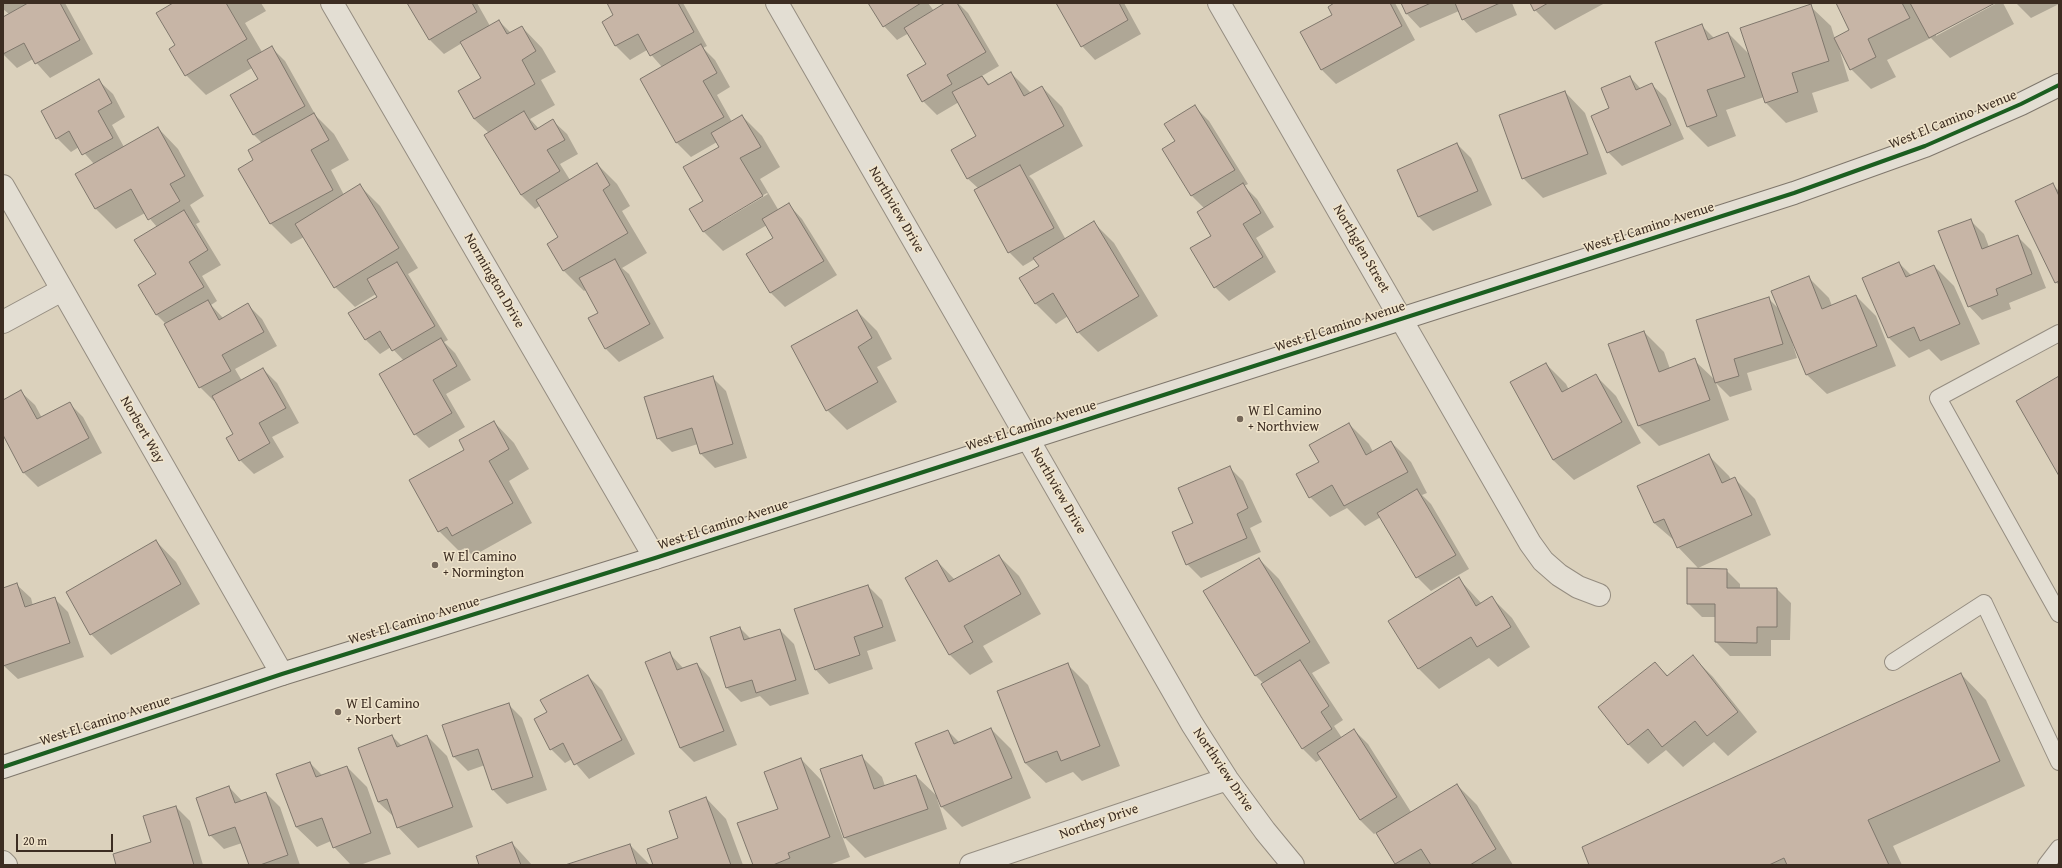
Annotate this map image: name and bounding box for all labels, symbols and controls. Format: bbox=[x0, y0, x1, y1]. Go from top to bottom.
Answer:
street label: West El Camino Avenue bbox=[1887, 87, 2019, 153]
street label: Northview Drive bbox=[865, 164, 927, 256]
street label: West El Camino Avenue bbox=[1582, 199, 1716, 257]
street label: Northglen Street bbox=[1329, 202, 1393, 296]
street label: Normington Drive bbox=[460, 231, 528, 331]
street label: West El Camino Avenue bbox=[1273, 298, 1407, 356]
street label: Norbert Way bbox=[116, 393, 168, 467]
street label: West El Camino Avenue bbox=[964, 397, 1098, 455]
place label: W El Camino + Northview bbox=[1248, 403, 1322, 436]
marker: W El Camino + Northview bbox=[1235, 414, 1245, 424]
street label: Northview Drive bbox=[1027, 445, 1089, 537]
street label: West El Camino Avenue bbox=[656, 496, 790, 554]
place label: W El Camino + Normington bbox=[443, 549, 524, 582]
marker: W El Camino + Normington bbox=[430, 560, 440, 570]
street label: West El Camino Avenue bbox=[346, 593, 482, 649]
street label: West El Camino Avenue bbox=[38, 692, 172, 750]
place label: W El Camino + Norbert bbox=[346, 696, 420, 728]
marker: W El Camino + Norbert bbox=[333, 707, 343, 717]
street label: Northview Drive bbox=[1189, 725, 1257, 815]
street label: Northey Drive bbox=[1057, 801, 1141, 843]
scale bar bbox=[18, 826, 115, 852]
text: 20 m bbox=[23, 832, 47, 849]

